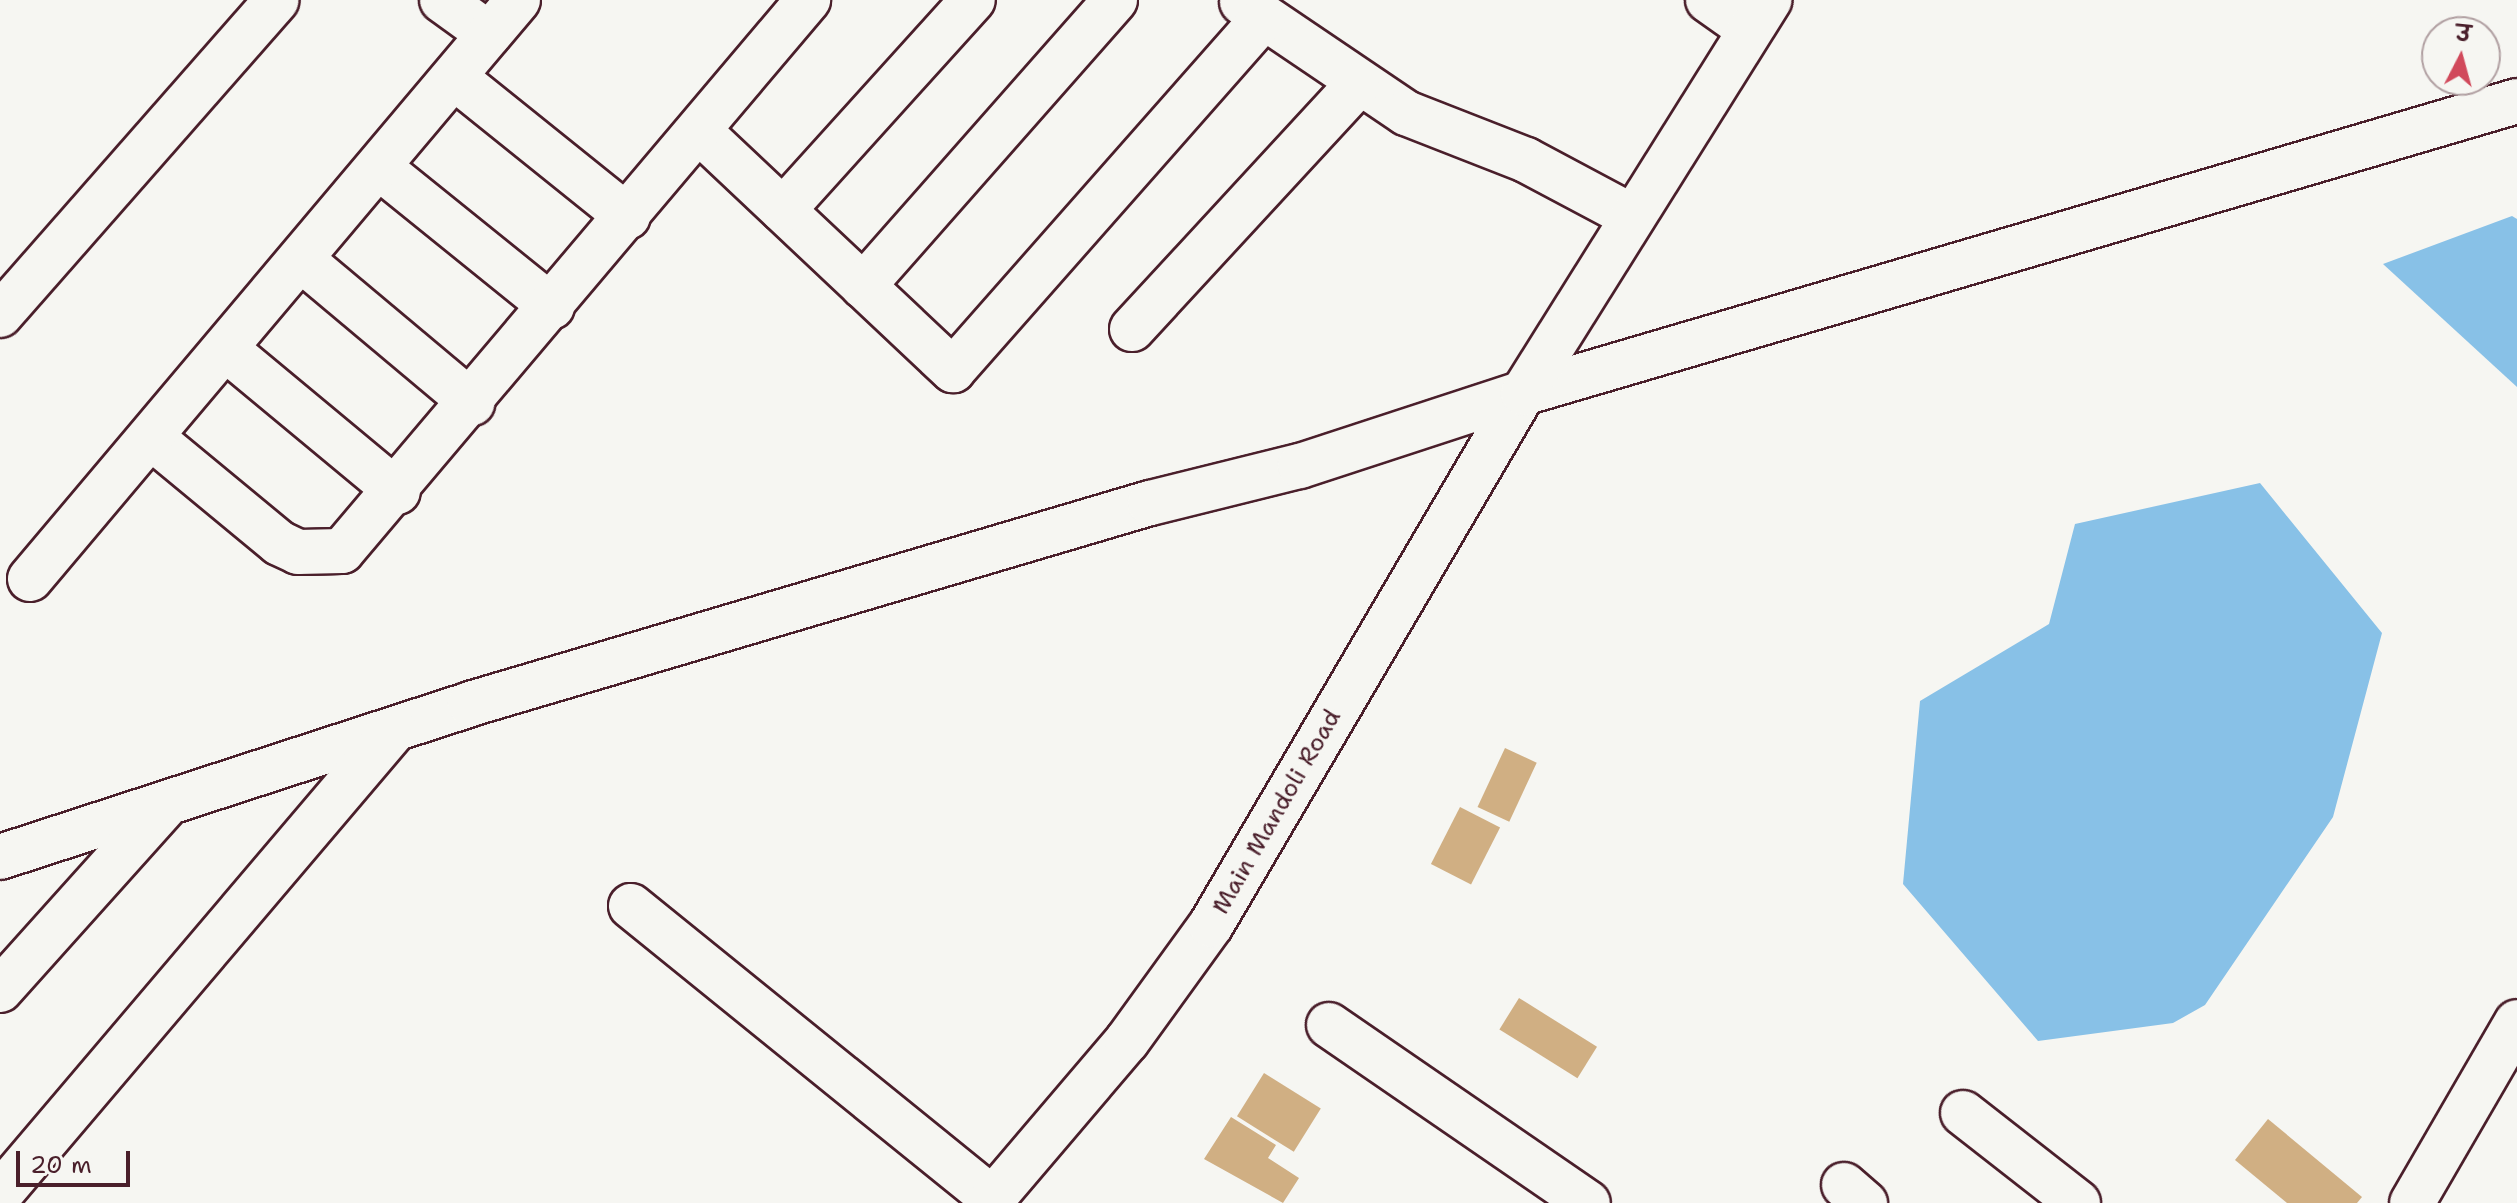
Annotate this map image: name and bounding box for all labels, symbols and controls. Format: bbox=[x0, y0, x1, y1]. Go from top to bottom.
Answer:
north arrow bbox=[2421, 16, 2501, 96]
text: उ bbox=[2455, 18, 2472, 49]
street label: Main Mandoli Road bbox=[1207, 705, 1347, 919]
scale bar bbox=[20, 1135, 134, 1185]
text: 20 m bbox=[30, 1149, 92, 1181]

